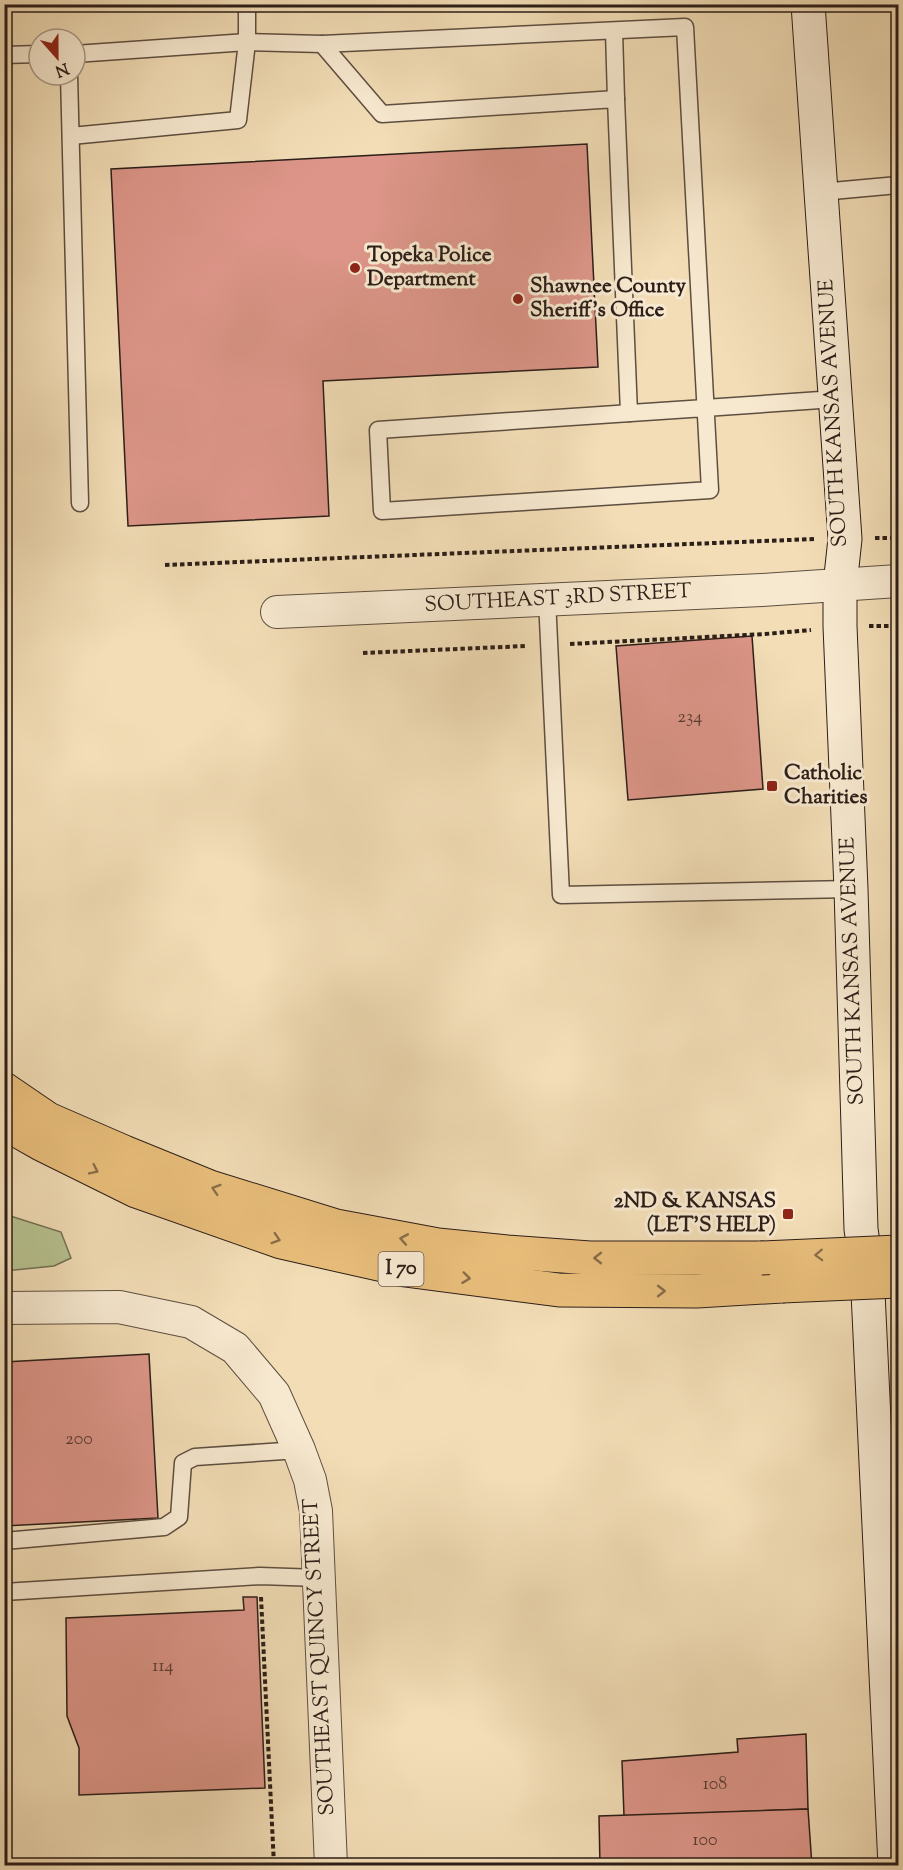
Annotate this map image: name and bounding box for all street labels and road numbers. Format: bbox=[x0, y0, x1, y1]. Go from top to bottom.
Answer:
street label: SOUTH KANSAS AVENUE bbox=[812, 278, 856, 548]
street label: SOUTHEAST 3RD STREET bbox=[424, 577, 692, 621]
street label: SOUTH KANSAS AVENUE bbox=[833, 836, 873, 1106]
road number: I 70 bbox=[378, 1252, 424, 1286]
street label: SOUTHEAST QUINCY STREET bbox=[297, 1498, 343, 1816]

